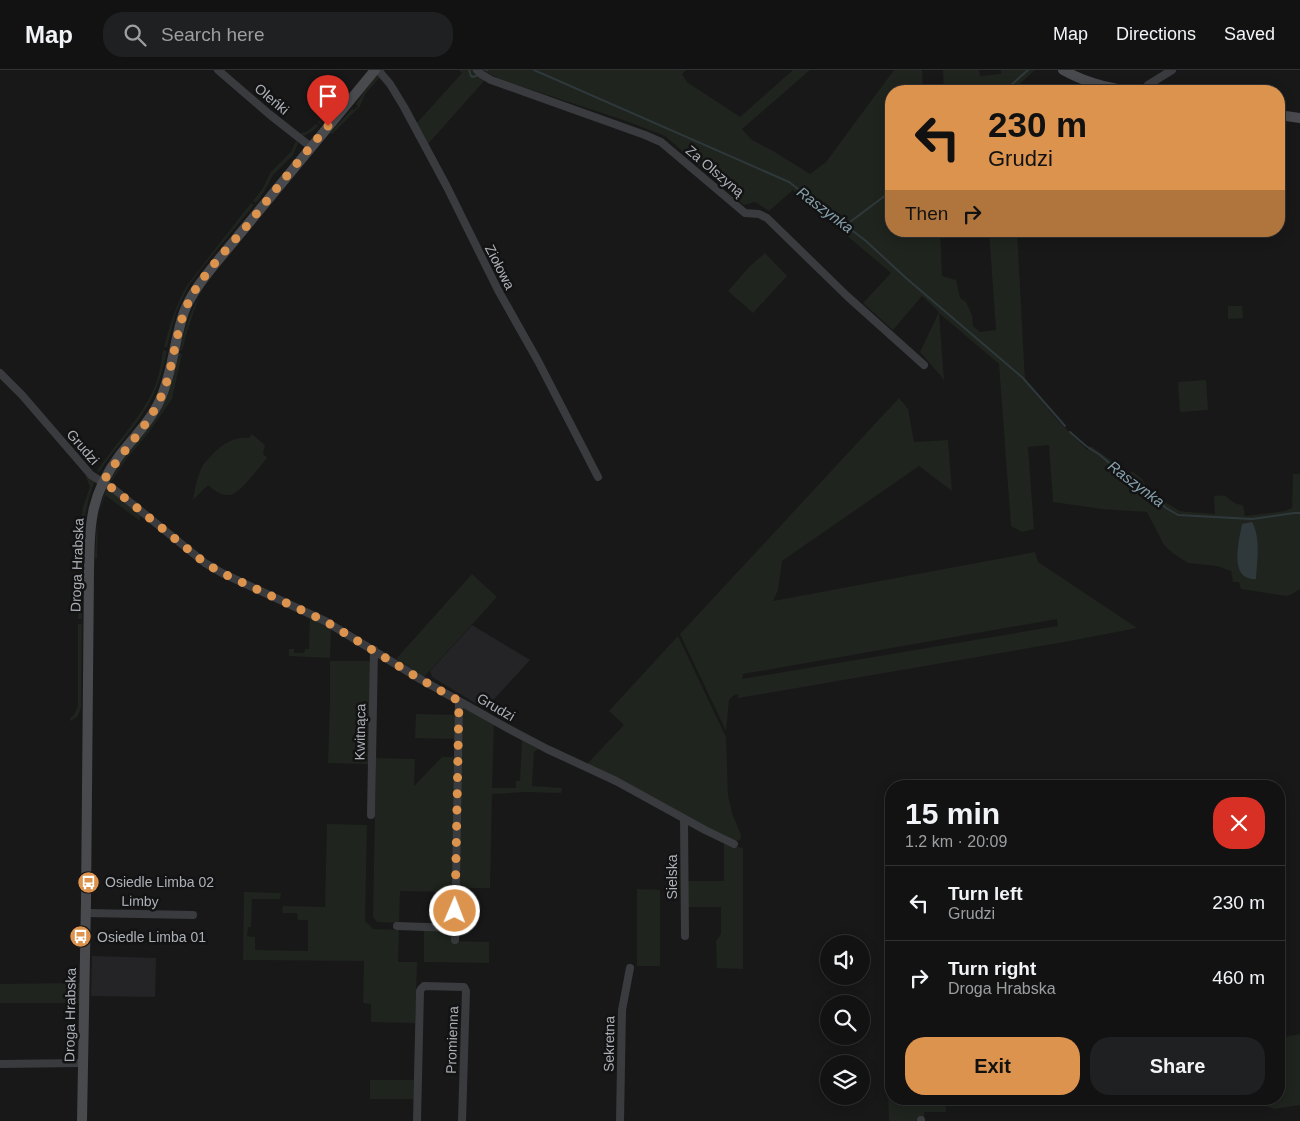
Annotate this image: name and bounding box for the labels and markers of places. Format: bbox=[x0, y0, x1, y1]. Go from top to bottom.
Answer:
pin bbox=[307, 75, 349, 126]
bus stop icon: Osiedle Limba 02 bbox=[77, 870, 101, 894]
place label: Osiedle Limba 02 bbox=[105, 874, 214, 890]
bus stop icon: Osiedle Limba 01 bbox=[69, 925, 93, 949]
place label: Osiedle Limba 01 bbox=[97, 929, 206, 945]

